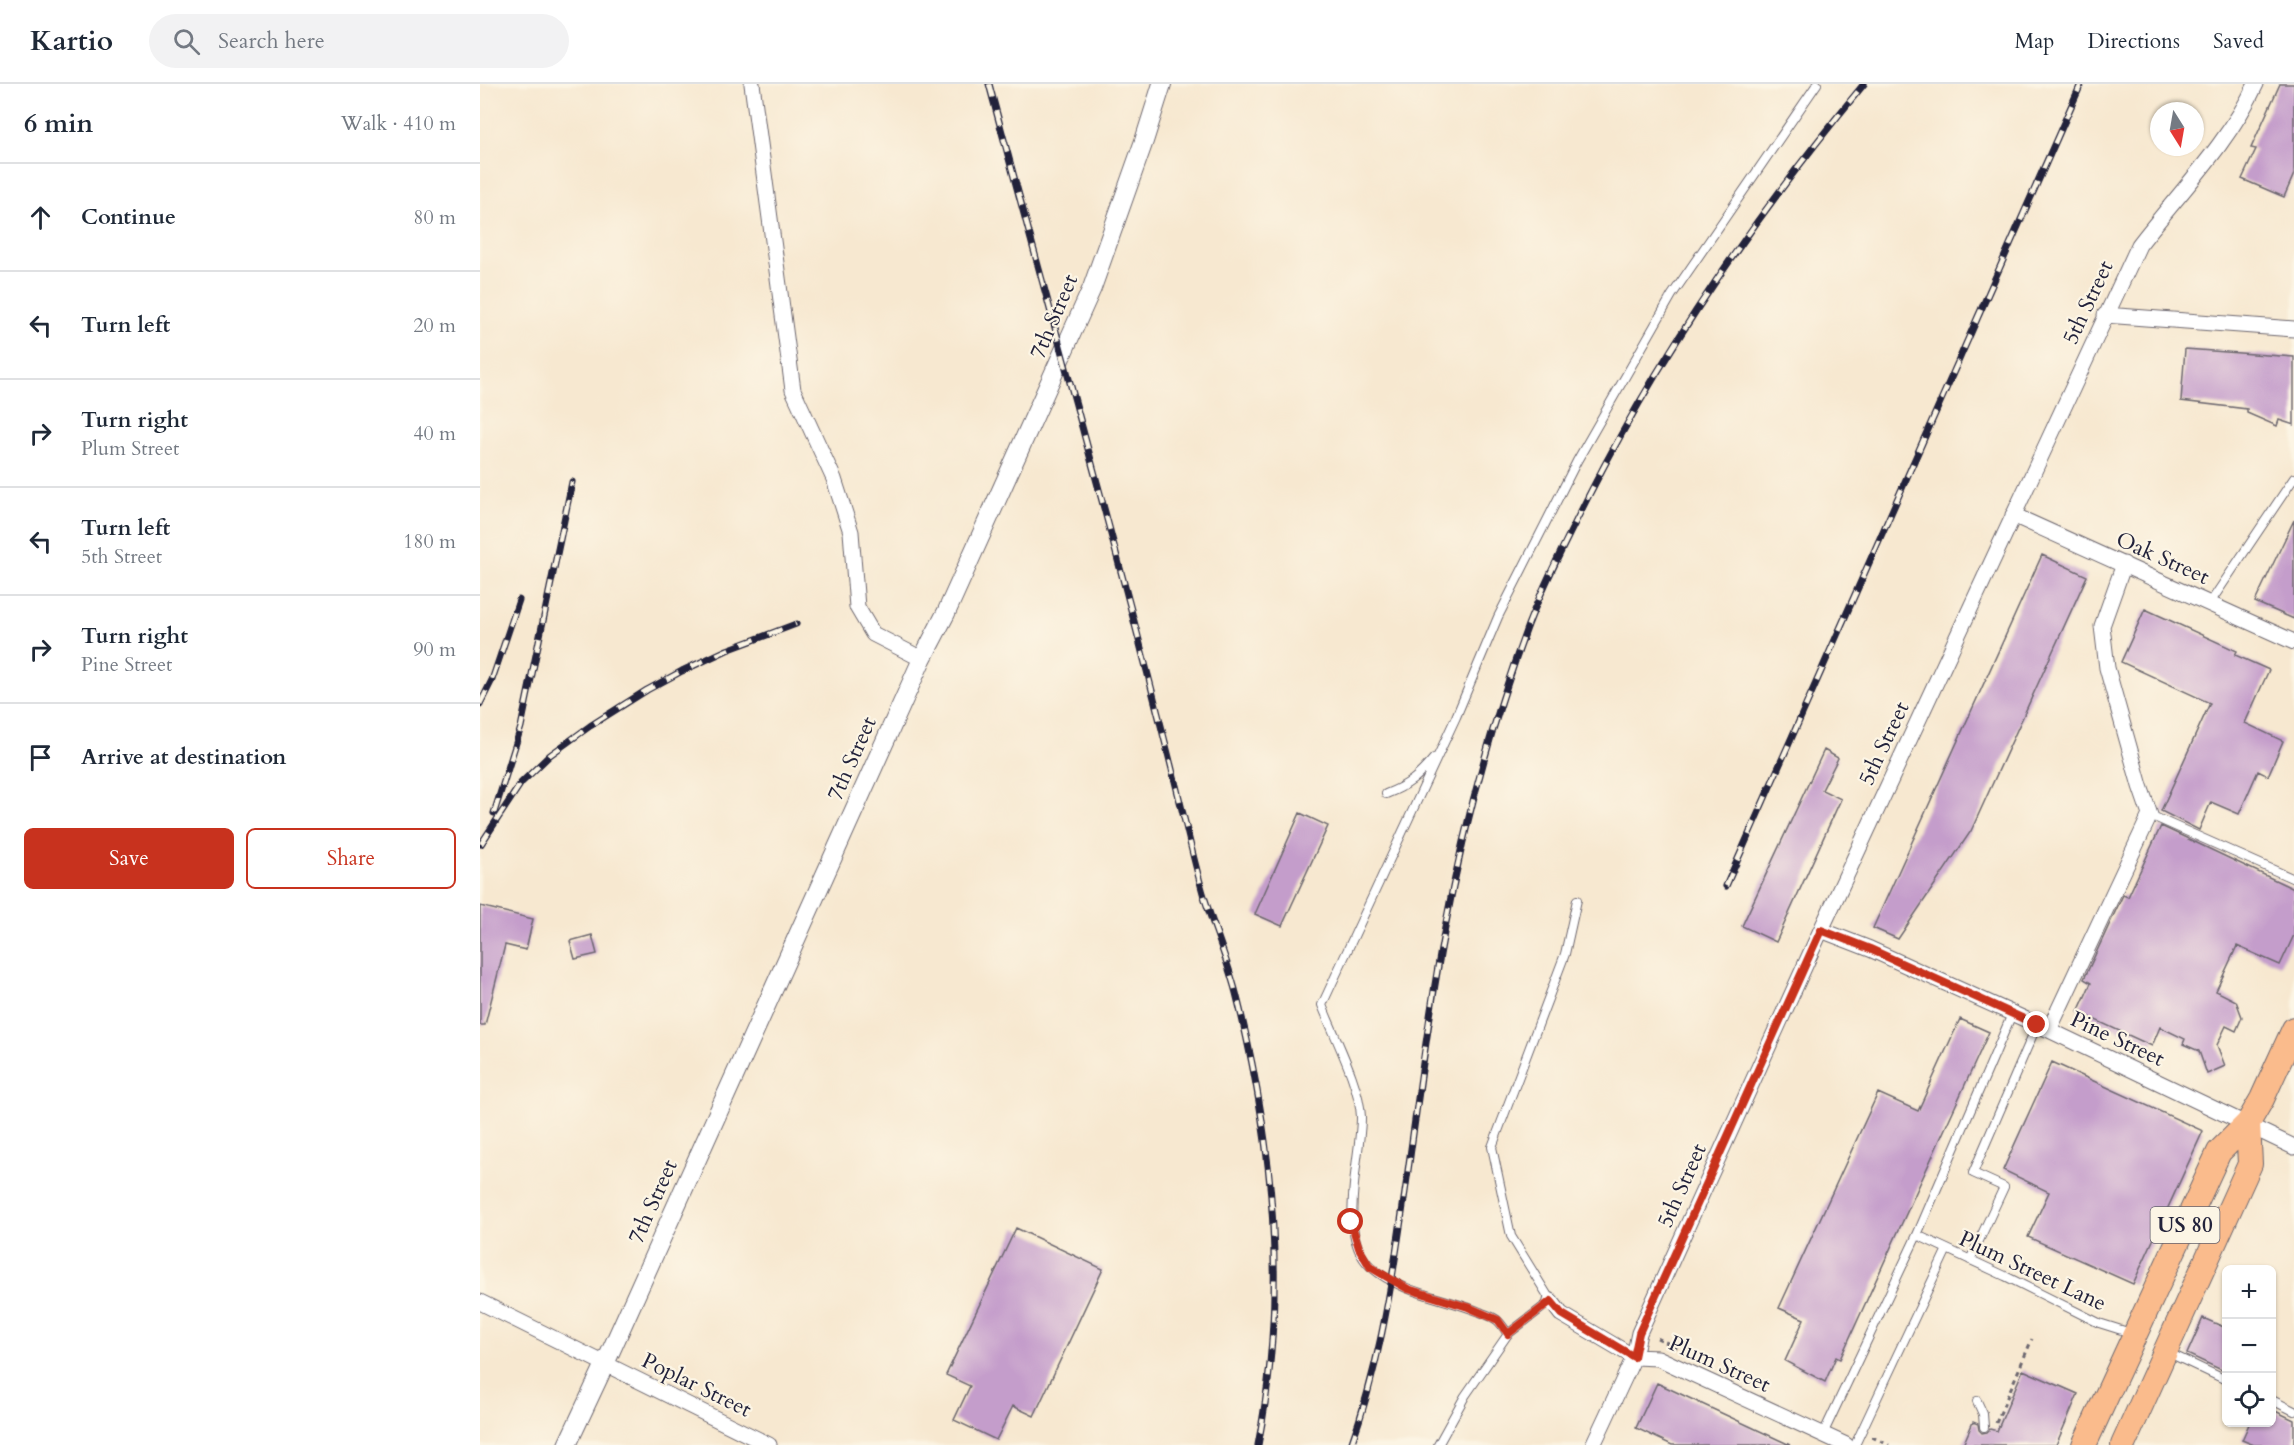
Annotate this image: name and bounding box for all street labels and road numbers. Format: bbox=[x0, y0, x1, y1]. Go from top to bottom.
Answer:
street label: 5th Street bbox=[2055, 256, 2120, 349]
street label: 7th Street bbox=[1023, 269, 1085, 363]
street label: Oak Street bbox=[2111, 524, 2214, 592]
street label: 5th Street bbox=[1851, 697, 1916, 790]
street label: 7th Street bbox=[820, 712, 884, 805]
street label: Pine Street bbox=[2066, 1004, 2170, 1074]
street label: 5th Street bbox=[1650, 1139, 1714, 1232]
street label: 7th Street bbox=[621, 1155, 685, 1248]
road number: US 80 bbox=[2150, 1207, 2220, 1243]
street label: Plum Street Lane bbox=[1954, 1224, 2111, 1318]
street label: Plum Street bbox=[1664, 1328, 1775, 1400]
street label: Poplar Street bbox=[637, 1345, 756, 1424]

